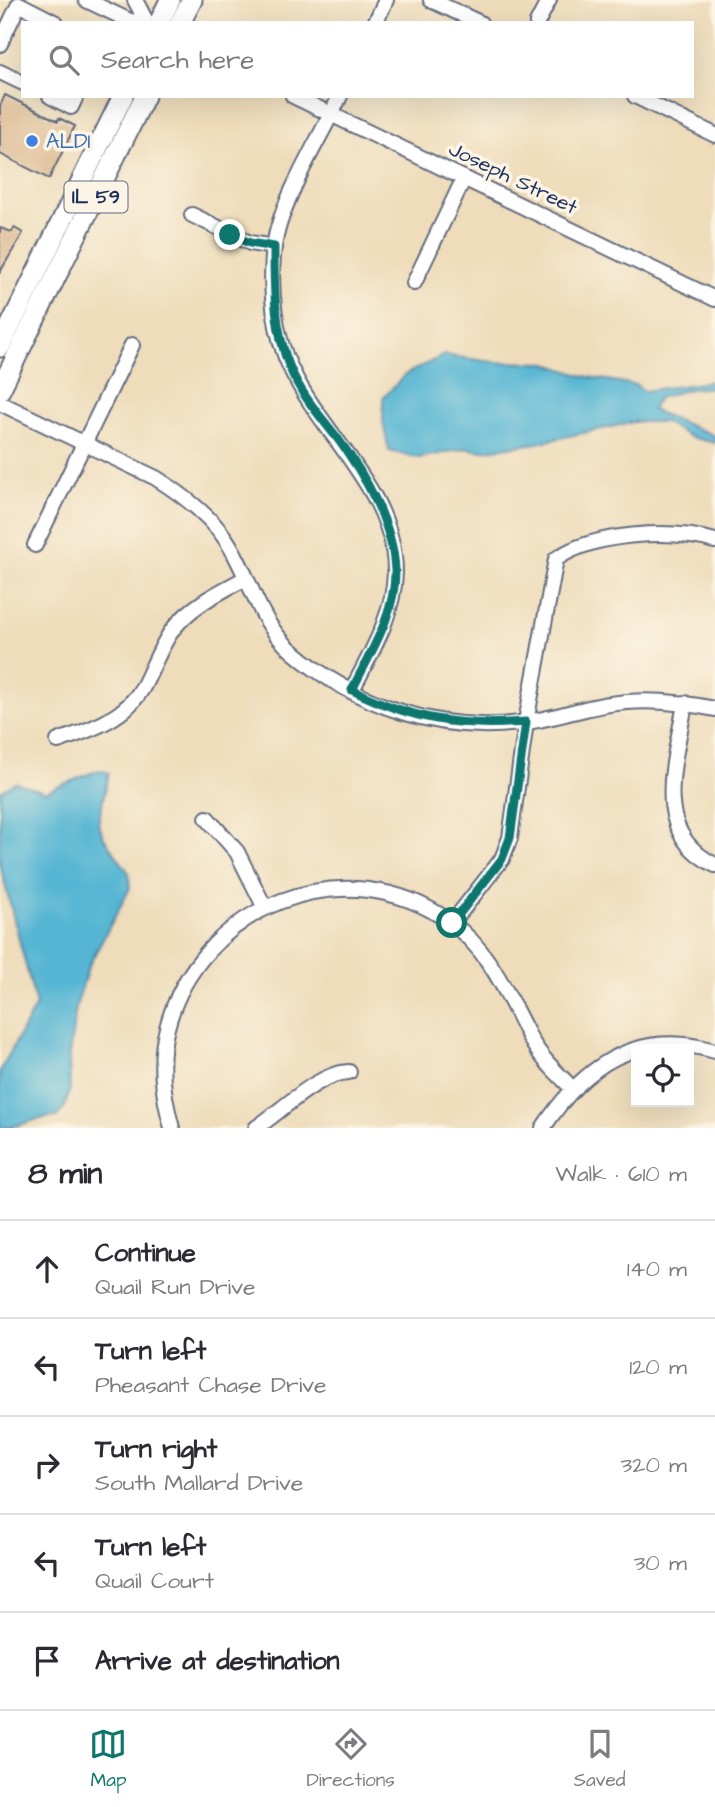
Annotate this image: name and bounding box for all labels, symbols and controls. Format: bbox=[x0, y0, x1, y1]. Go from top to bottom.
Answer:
search box bbox=[21, 21, 694, 98]
icon: search bbox=[45, 41, 83, 79]
text: Search here bbox=[101, 42, 254, 78]
place label: ALDI bbox=[46, 127, 91, 156]
marker: ALDI bbox=[24, 133, 40, 149]
street label: Joseph Street bbox=[443, 134, 583, 223]
road number: IL 59 bbox=[64, 182, 128, 212]
route end bbox=[214, 219, 245, 250]
route start bbox=[436, 907, 467, 938]
map controls bbox=[631, 1044, 694, 1107]
button: locate bbox=[631, 1044, 694, 1107]
text: 8 min bbox=[28, 1153, 102, 1195]
text: Walk · 610 m bbox=[555, 1158, 687, 1190]
text: Continue bbox=[95, 1235, 196, 1271]
icon: ahead bbox=[28, 1250, 66, 1288]
text: 140 m bbox=[627, 1253, 687, 1285]
text: Quail Run Drive bbox=[95, 1271, 255, 1303]
text: Turn left bbox=[95, 1333, 206, 1369]
icon: left bbox=[28, 1348, 66, 1386]
text: 120 m bbox=[629, 1351, 687, 1383]
text: Pheasant Chase Drive bbox=[95, 1369, 326, 1401]
text: Turn right bbox=[95, 1431, 217, 1467]
icon: right bbox=[28, 1446, 66, 1484]
text: 320 m bbox=[621, 1449, 687, 1481]
text: South Mallard Drive bbox=[95, 1467, 303, 1499]
text: Turn left bbox=[95, 1529, 206, 1565]
icon: left bbox=[28, 1544, 66, 1582]
text: 30 m bbox=[634, 1547, 687, 1579]
text: Quail Court bbox=[95, 1565, 214, 1597]
icon: arrive bbox=[28, 1642, 66, 1680]
text: Arrive at destination bbox=[95, 1643, 340, 1679]
tab: Map bbox=[89, 1725, 127, 1794]
tab: Directions bbox=[306, 1725, 395, 1794]
tab: Saved bbox=[574, 1725, 625, 1794]

